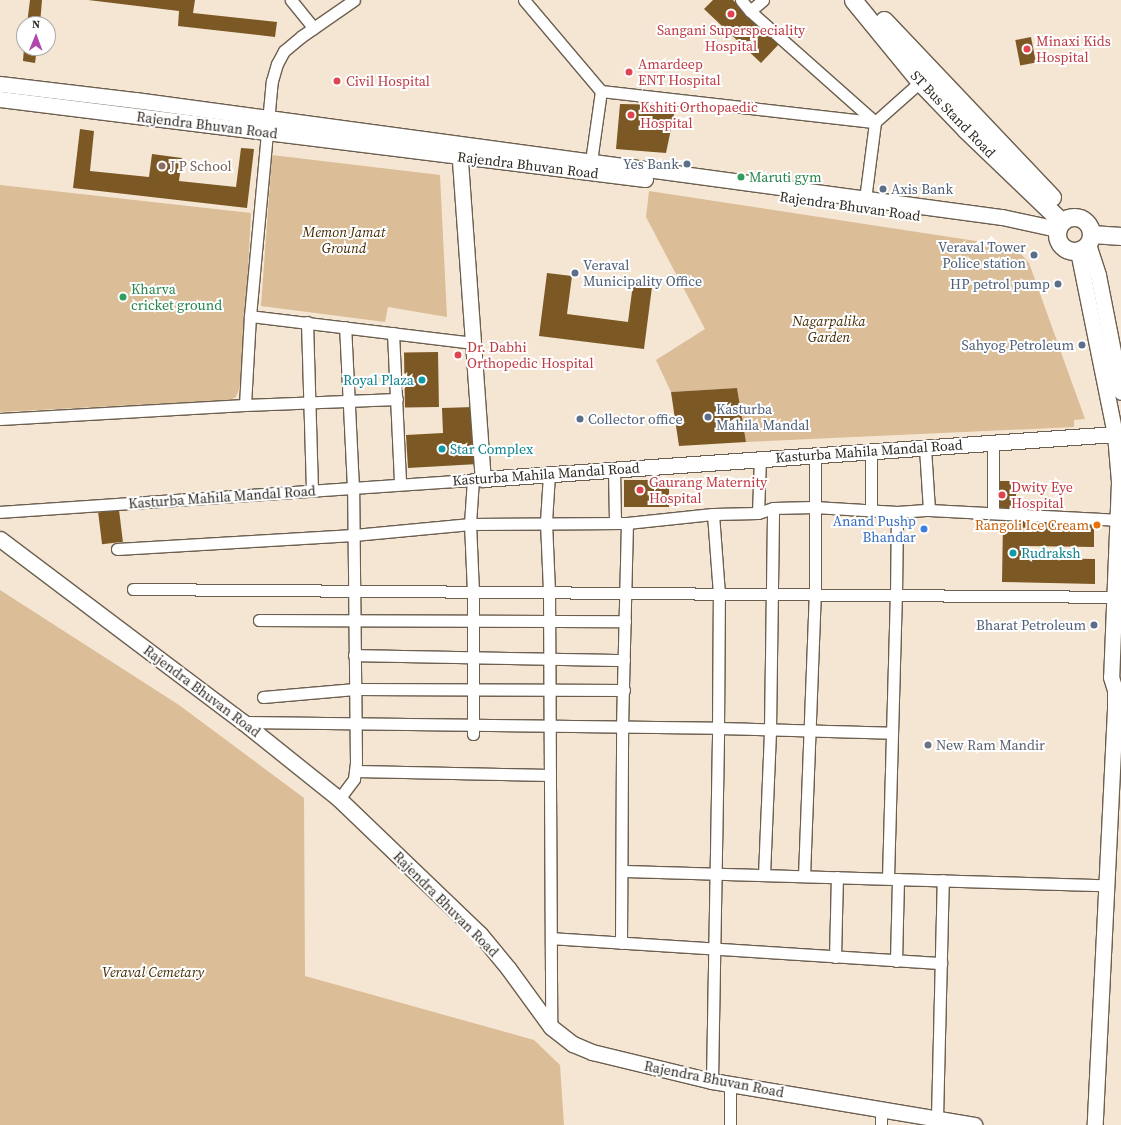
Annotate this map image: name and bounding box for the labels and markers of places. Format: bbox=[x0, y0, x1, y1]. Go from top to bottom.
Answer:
marker: Sangani Superspeciality Hospital bbox=[725, 8, 737, 20]
place label: Sangani Superspeciality Hospital bbox=[657, 22, 805, 54]
place label: Minaxi Kids Hospital bbox=[1036, 33, 1111, 66]
marker: Minaxi Kids Hospital bbox=[1021, 43, 1033, 55]
place label: Amardeep ENT Hospital bbox=[638, 56, 721, 88]
marker: Amardeep ENT Hospital bbox=[623, 66, 635, 78]
place label: Civil Hospital bbox=[346, 73, 430, 89]
marker: Civil Hospital bbox=[331, 75, 343, 87]
place label: Kshiti Orthopaedic Hospital bbox=[640, 99, 758, 132]
marker: Kshiti Orthopaedic Hospital bbox=[625, 109, 637, 121]
place label: Yes Bank bbox=[623, 156, 679, 172]
place label: J P School bbox=[170, 158, 232, 174]
marker: Yes Bank bbox=[682, 159, 692, 169]
marker: J P School bbox=[157, 161, 167, 171]
place label: Maruti gym bbox=[749, 169, 822, 185]
marker: Maruti gym bbox=[736, 172, 746, 182]
place label: Axis Bank bbox=[891, 181, 953, 197]
marker: Axis Bank bbox=[878, 184, 888, 194]
place label: Veraval Tower Police station bbox=[938, 239, 1026, 272]
marker: Veraval Tower Police station bbox=[1029, 250, 1039, 260]
place label: Veraval Municipality Office bbox=[583, 257, 702, 290]
marker: Veraval Municipality Office bbox=[570, 268, 580, 278]
place label: HP petrol pump bbox=[950, 276, 1050, 292]
marker: HP petrol pump bbox=[1053, 279, 1063, 289]
place label: Kharva cricket ground bbox=[131, 281, 222, 314]
marker: Kharva cricket ground bbox=[118, 292, 128, 302]
place label: Sahyog Petroleum bbox=[962, 337, 1074, 353]
place label: Dr. Dabhi Orthopedic Hospital bbox=[467, 339, 594, 372]
marker: Sahyog Petroleum bbox=[1077, 340, 1087, 350]
marker: Dr. Dabhi Orthopedic Hospital bbox=[452, 349, 464, 361]
place label: Royal Plaza bbox=[343, 372, 414, 388]
marker: Royal Plaza bbox=[417, 375, 427, 385]
place label: Kasturba Mahila Mandal bbox=[716, 401, 809, 434]
place label: Collector office bbox=[588, 411, 683, 427]
marker: Kasturba Mahila Mandal bbox=[703, 412, 713, 422]
marker: Collector office bbox=[575, 414, 585, 424]
place label: Star Complex bbox=[450, 441, 533, 457]
marker: Star Complex bbox=[437, 444, 447, 454]
place label: Gaurang Maternity Hospital bbox=[649, 474, 767, 506]
place label: Dwity Eye Hospital bbox=[1011, 479, 1073, 512]
marker: Gaurang Maternity Hospital bbox=[634, 484, 646, 496]
marker: Dwity Eye Hospital bbox=[996, 489, 1008, 501]
place label: Anand Pushp Bhandar bbox=[833, 513, 916, 546]
place label: Rangoli Ice Cream bbox=[975, 517, 1089, 533]
marker: Rangoli Ice Cream bbox=[1092, 520, 1102, 530]
marker: Anand Pushp Bhandar bbox=[919, 524, 929, 534]
place label: Rudraksh bbox=[1021, 545, 1081, 561]
marker: Rudraksh bbox=[1008, 548, 1018, 558]
place label: Bharat Petroleum bbox=[976, 617, 1086, 633]
marker: Bharat Petroleum bbox=[1089, 620, 1099, 630]
place label: New Ram Mandir bbox=[936, 737, 1045, 753]
marker: New Ram Mandir bbox=[923, 740, 933, 750]

